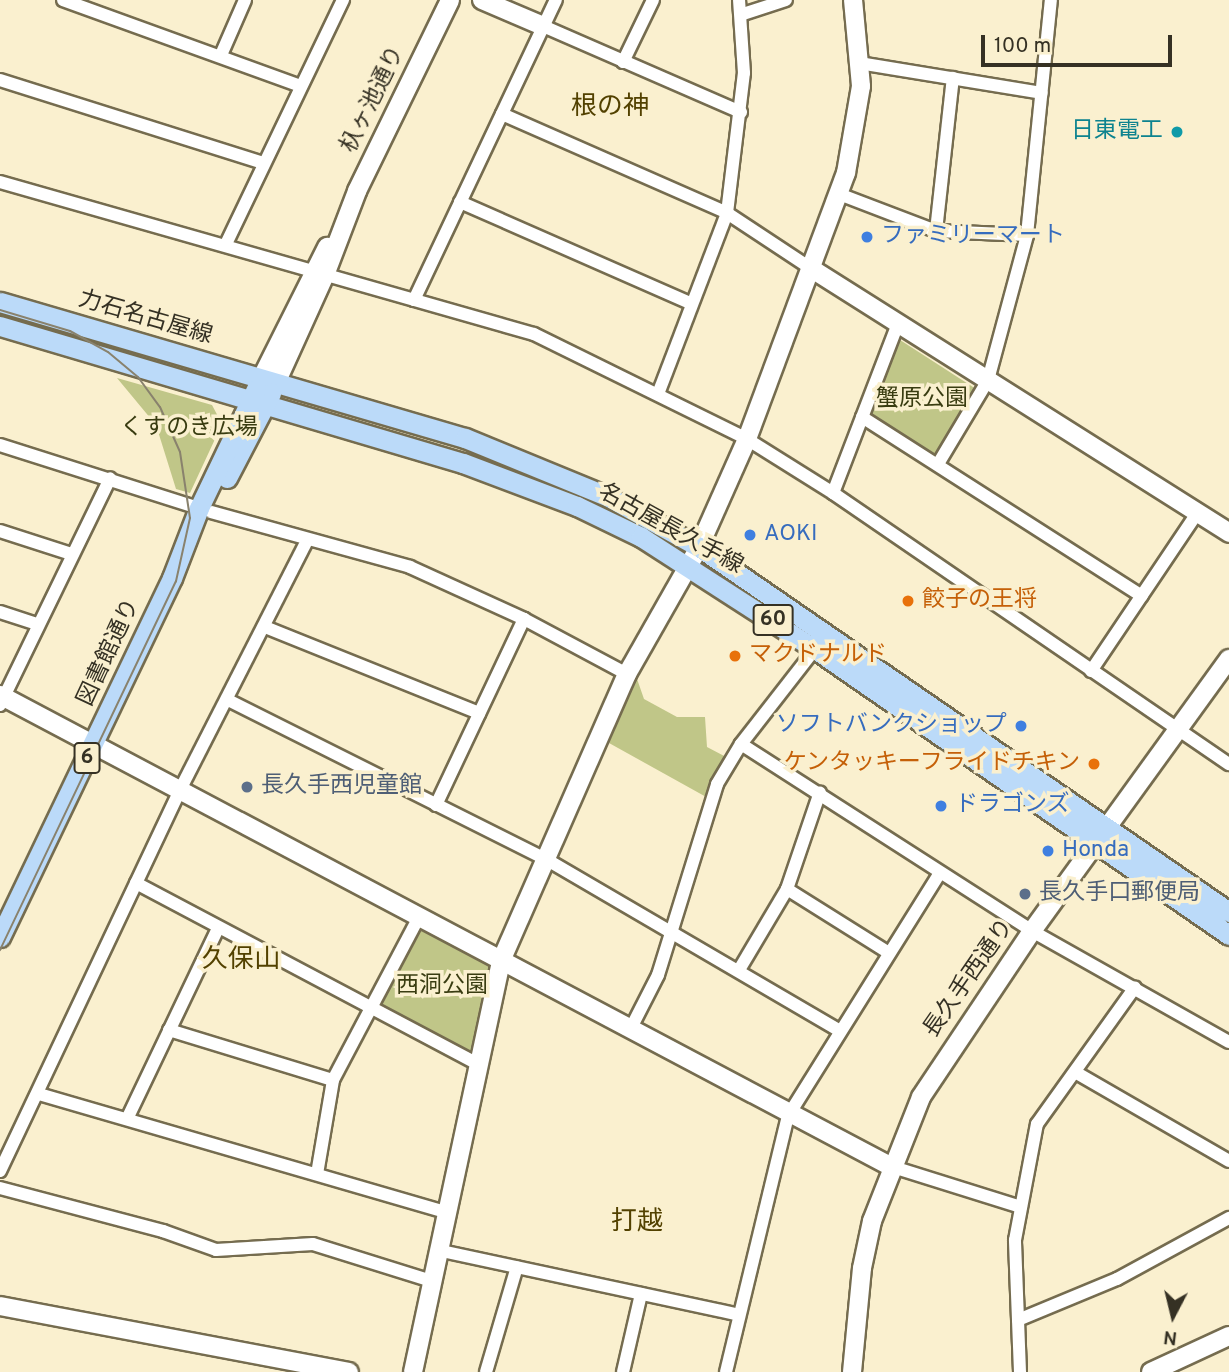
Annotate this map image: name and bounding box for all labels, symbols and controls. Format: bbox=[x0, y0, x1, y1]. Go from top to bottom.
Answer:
scale bar bbox=[984, 21, 1175, 65]
text: 100 m bbox=[994, 33, 1051, 60]
street label: 杁ヶ池通り bbox=[336, 42, 412, 158]
district label: 根の神 bbox=[571, 92, 649, 124]
place label: 日東電工 bbox=[1071, 118, 1163, 146]
marker: 日東電工 bbox=[1169, 124, 1185, 140]
place label: ファミリーマート bbox=[881, 223, 1065, 251]
marker: ファミリーマート bbox=[859, 229, 875, 245]
street label: 力石名古屋線 bbox=[75, 287, 215, 351]
park label: 蟹原公園 bbox=[876, 386, 968, 414]
park label: くすのき広場 bbox=[120, 415, 258, 443]
street label: 名古屋長久手線 bbox=[593, 479, 747, 581]
place label: AOKI bbox=[764, 521, 818, 549]
marker: AOKI bbox=[742, 527, 758, 543]
place label: 餃子の王将 bbox=[922, 587, 1037, 615]
marker: 餃子の王将 bbox=[900, 593, 916, 609]
street label: 図書館通り bbox=[73, 595, 147, 711]
road number: 60 bbox=[752, 602, 794, 638]
place label: マクドナルド bbox=[749, 642, 887, 670]
marker: マクドナルド bbox=[727, 648, 743, 664]
place label: ソフトバンクショップ bbox=[777, 712, 1007, 740]
marker: ソフトバンクショップ bbox=[1013, 718, 1029, 734]
road number: 6 bbox=[73, 740, 101, 776]
place label: ケンタッキーフライドチキン bbox=[781, 750, 1080, 778]
marker: ケンタッキーフライドチキン bbox=[1086, 756, 1102, 772]
place label: 長久手西児童館 bbox=[261, 773, 422, 801]
marker: 長久手西児童館 bbox=[239, 779, 255, 795]
place label: ドラゴンズ bbox=[955, 792, 1070, 820]
marker: ドラゴンズ bbox=[933, 798, 949, 814]
place label: Honda bbox=[1062, 837, 1129, 865]
marker: Honda bbox=[1040, 843, 1056, 859]
place label: 長久手口郵便局 bbox=[1039, 880, 1200, 908]
marker: 長久手口郵便局 bbox=[1017, 886, 1033, 902]
street label: 長久手西通り bbox=[919, 915, 1021, 1043]
district label: 久保山 bbox=[202, 945, 280, 977]
park label: 西洞公園 bbox=[396, 973, 488, 1001]
district label: 打越 bbox=[611, 1207, 663, 1239]
north arrow bbox=[1138, 1281, 1208, 1351]
text: N bbox=[1162, 1324, 1179, 1350]

